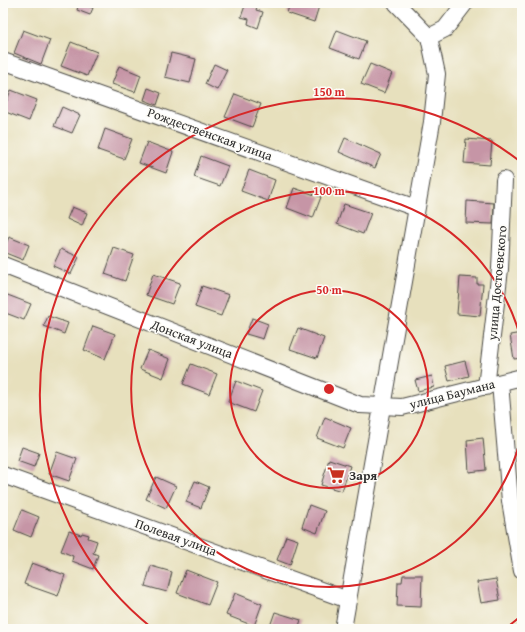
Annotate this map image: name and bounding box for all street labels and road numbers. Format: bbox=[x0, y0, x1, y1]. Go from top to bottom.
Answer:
street label: Рождественская улица bbox=[145, 103, 276, 166]
street label: улица Достоевского bbox=[482, 224, 512, 342]
street label: Донская улица bbox=[148, 314, 236, 364]
street label: улица Баумана bbox=[406, 374, 497, 414]
street label: Полевая улица bbox=[133, 513, 220, 561]

